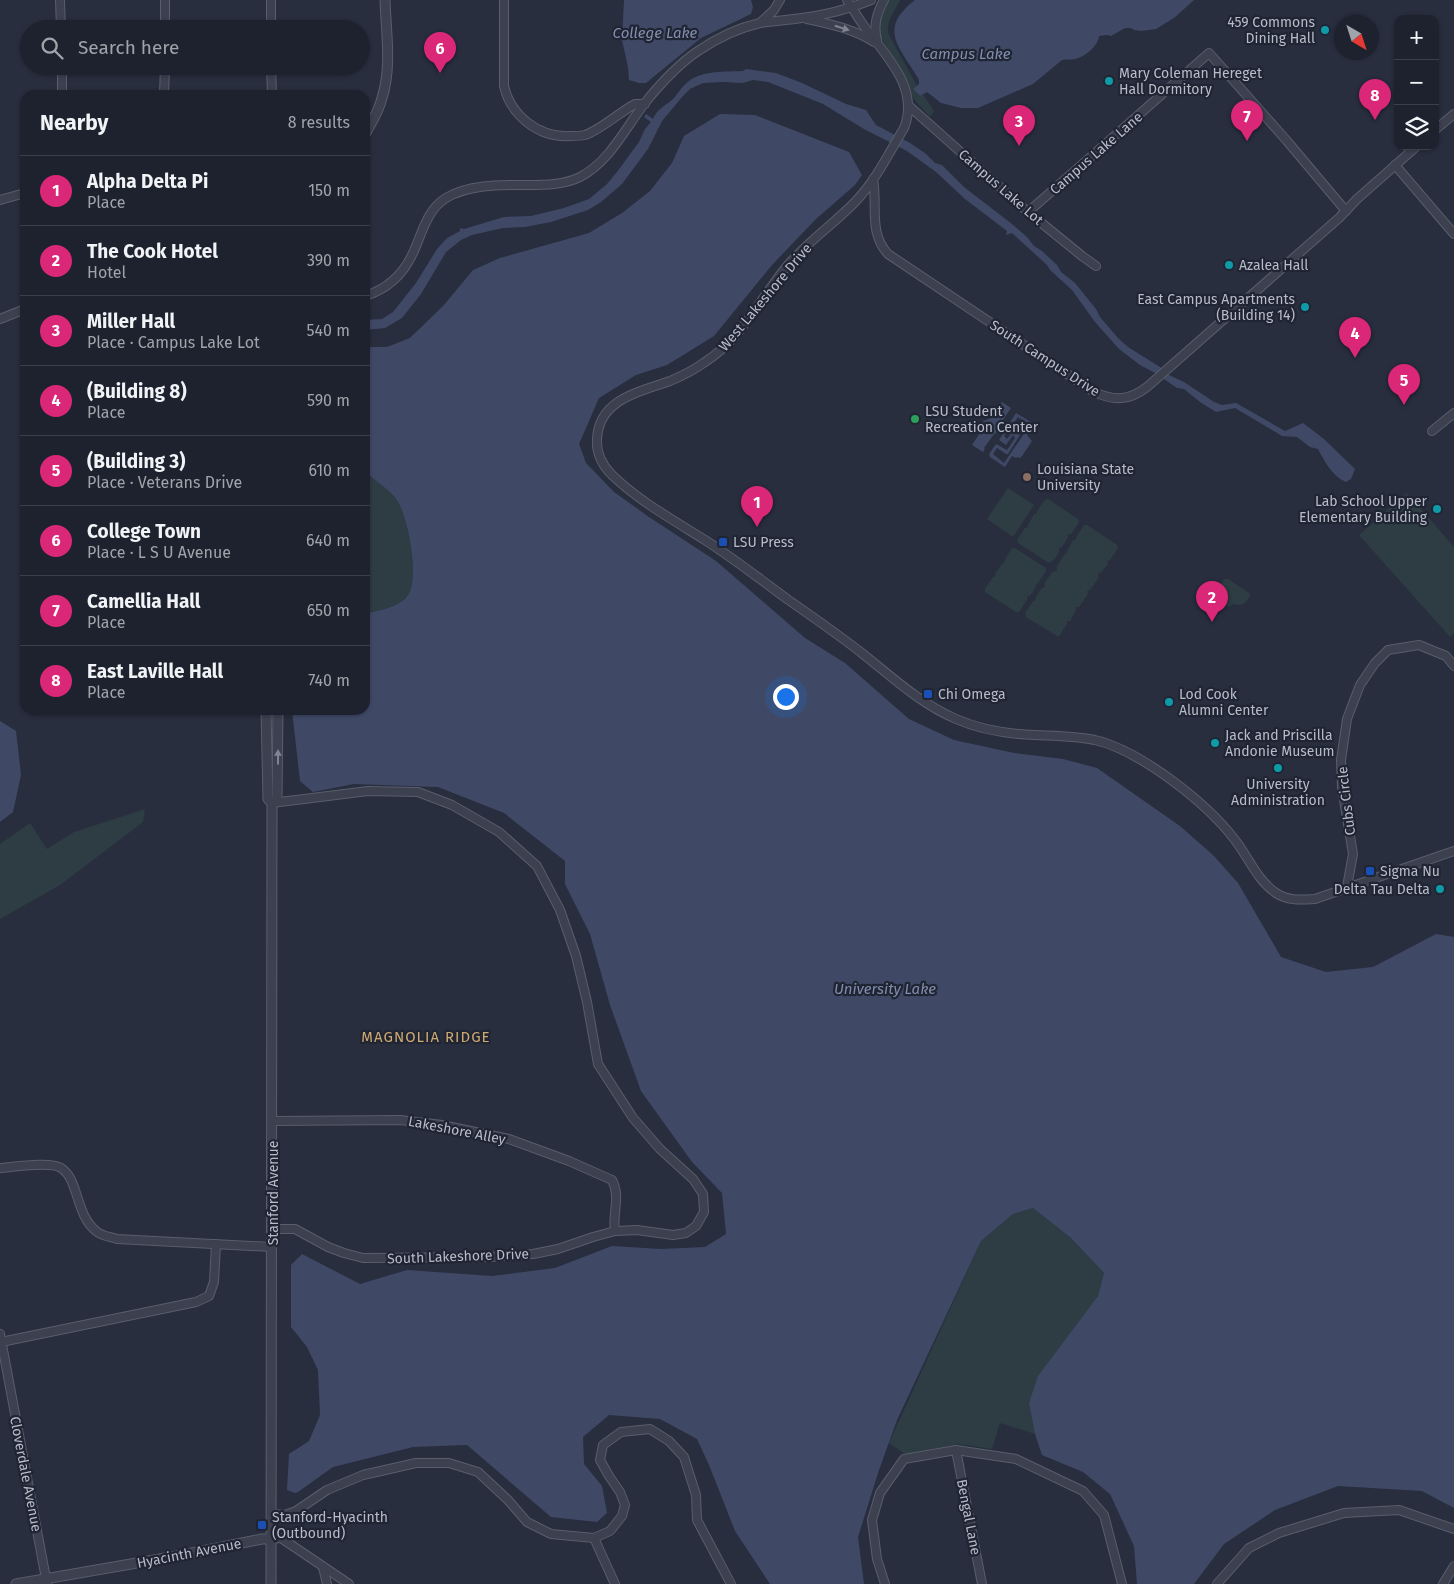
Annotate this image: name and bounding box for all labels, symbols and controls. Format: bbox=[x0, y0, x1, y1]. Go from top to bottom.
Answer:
place label: 459 Commons Dining Hall bbox=[1227, 14, 1315, 47]
north arrow bbox=[1334, 15, 1379, 60]
map controls bbox=[1394, 15, 1439, 150]
button: + bbox=[1394, 15, 1439, 60]
search box bbox=[20, 20, 370, 75]
water label: College Lake bbox=[613, 24, 698, 42]
one-way arrow bbox=[834, 24, 849, 32]
marker: 459 Commons Dining Hall bbox=[1319, 24, 1331, 36]
pin: 6 bbox=[424, 32, 456, 73]
icon: search bbox=[38, 34, 66, 62]
text: Search here bbox=[78, 36, 179, 59]
water label: Campus Lake bbox=[922, 45, 1011, 63]
button: − bbox=[1394, 60, 1439, 105]
place label: Mary Coleman Hereget Hall Dormitory bbox=[1119, 65, 1263, 98]
marker: Mary Coleman Hereget Hall Dormitory bbox=[1103, 75, 1115, 87]
pin: 8 bbox=[1359, 79, 1391, 120]
pin: 7 bbox=[1231, 100, 1263, 141]
pin: 3 bbox=[1003, 105, 1035, 146]
button: layers bbox=[1394, 105, 1439, 150]
street label: Campus Lake Lane bbox=[1047, 109, 1146, 198]
text: Nearby bbox=[40, 110, 108, 136]
text: 8 results bbox=[288, 113, 350, 132]
street label: Campus Lake Lot bbox=[955, 146, 1047, 229]
text: Alpha Delta Pi bbox=[87, 170, 208, 193]
text: 1 bbox=[52, 181, 60, 200]
text: 150 m bbox=[308, 181, 350, 200]
text: Place bbox=[87, 193, 126, 212]
text: The Cook Hotel bbox=[87, 240, 218, 263]
street label: West Lakeshore Drive bbox=[715, 240, 815, 355]
text: 2 bbox=[52, 251, 60, 270]
text: 390 m bbox=[307, 251, 350, 270]
place label: Azalea Hall bbox=[1239, 257, 1308, 274]
marker: Azalea Hall bbox=[1223, 259, 1235, 271]
text: Hotel bbox=[87, 263, 126, 282]
place label: East Campus Apartments (Building 14) bbox=[1137, 291, 1295, 324]
marker: East Campus Apartments (Building 14) bbox=[1299, 301, 1311, 313]
text: Miller Hall bbox=[87, 310, 175, 333]
street label: South Campus Drive bbox=[987, 316, 1103, 400]
pin: 4 bbox=[1339, 317, 1371, 358]
text: 3 bbox=[52, 321, 60, 340]
text: 540 m bbox=[307, 321, 350, 340]
text: Place · Campus Lake Lot bbox=[87, 333, 260, 352]
pin: 5 bbox=[1388, 364, 1420, 405]
text: (Building 8) bbox=[87, 380, 187, 403]
text: 4 bbox=[51, 391, 61, 410]
text: 590 m bbox=[307, 391, 350, 410]
text: Place bbox=[87, 403, 126, 422]
place label: LSU Student Recreation Center bbox=[925, 403, 1039, 436]
marker: LSU Student Recreation Center bbox=[909, 413, 921, 425]
text: (Building 3) bbox=[87, 450, 185, 473]
text: 5 bbox=[52, 461, 60, 480]
text: 610 m bbox=[308, 461, 350, 480]
place label: Louisiana State University bbox=[1037, 461, 1134, 494]
marker: Louisiana State University bbox=[1021, 471, 1033, 483]
text: Place · Veterans Drive bbox=[87, 473, 242, 492]
pin: 1 bbox=[741, 486, 773, 527]
place label: Lab School Upper Elementary Building bbox=[1299, 493, 1428, 526]
marker: Lab School Upper Elementary Building bbox=[1431, 503, 1443, 515]
text: College Town bbox=[87, 520, 201, 543]
text: 6 bbox=[51, 531, 61, 550]
text: 640 m bbox=[306, 531, 350, 550]
place label: LSU Press bbox=[733, 534, 794, 551]
marker: LSU Press bbox=[717, 536, 729, 548]
text: Place · L S U Avenue bbox=[87, 543, 231, 562]
pin: 2 bbox=[1196, 581, 1228, 622]
text: Camellia Hall bbox=[87, 590, 200, 613]
text: 7 bbox=[52, 601, 60, 620]
text: 650 m bbox=[307, 601, 350, 620]
text: Place bbox=[87, 613, 126, 632]
text: East Laville Hall bbox=[87, 660, 223, 683]
text: 8 bbox=[51, 671, 61, 690]
text: 740 m bbox=[308, 671, 350, 690]
text: Place bbox=[87, 683, 126, 702]
your location bbox=[773, 684, 799, 710]
place label: Chi Omega bbox=[938, 686, 1006, 703]
place label: Lod Cook Alumni Center bbox=[1179, 686, 1269, 719]
marker: Chi Omega bbox=[922, 688, 934, 700]
marker: Lod Cook Alumni Center bbox=[1163, 696, 1175, 708]
place label: Jack and Priscilla Andonie Museum bbox=[1225, 727, 1335, 760]
marker: Jack and Priscilla Andonie Museum bbox=[1209, 737, 1221, 749]
one-way arrow bbox=[274, 749, 282, 765]
marker: University Administration bbox=[1272, 762, 1284, 774]
street label: Cubs Circle bbox=[1334, 765, 1359, 836]
place label: University Administration bbox=[1231, 776, 1325, 809]
place label: Sigma Nu bbox=[1380, 863, 1440, 880]
marker: Sigma Nu bbox=[1364, 865, 1376, 877]
place label: Delta Tau Delta bbox=[1334, 881, 1430, 898]
marker: Delta Tau Delta bbox=[1434, 883, 1446, 895]
water label: University Lake bbox=[834, 980, 936, 998]
district label: MAGNOLIA RIDGE bbox=[361, 1028, 491, 1046]
street label: Lakeshore Alley bbox=[407, 1113, 507, 1148]
street label: Stanford Avenue bbox=[265, 1141, 282, 1245]
street label: South Lakeshore Drive bbox=[387, 1246, 529, 1267]
street label: Cloverdale Avenue bbox=[6, 1415, 45, 1533]
street label: Bengal Lane bbox=[953, 1478, 984, 1556]
place label: Stanford-Hyacinth (Outbound) bbox=[272, 1509, 388, 1542]
marker: Stanford-Hyacinth (Outbound) bbox=[256, 1519, 268, 1531]
street label: Hyacinth Avenue bbox=[135, 1535, 243, 1572]

